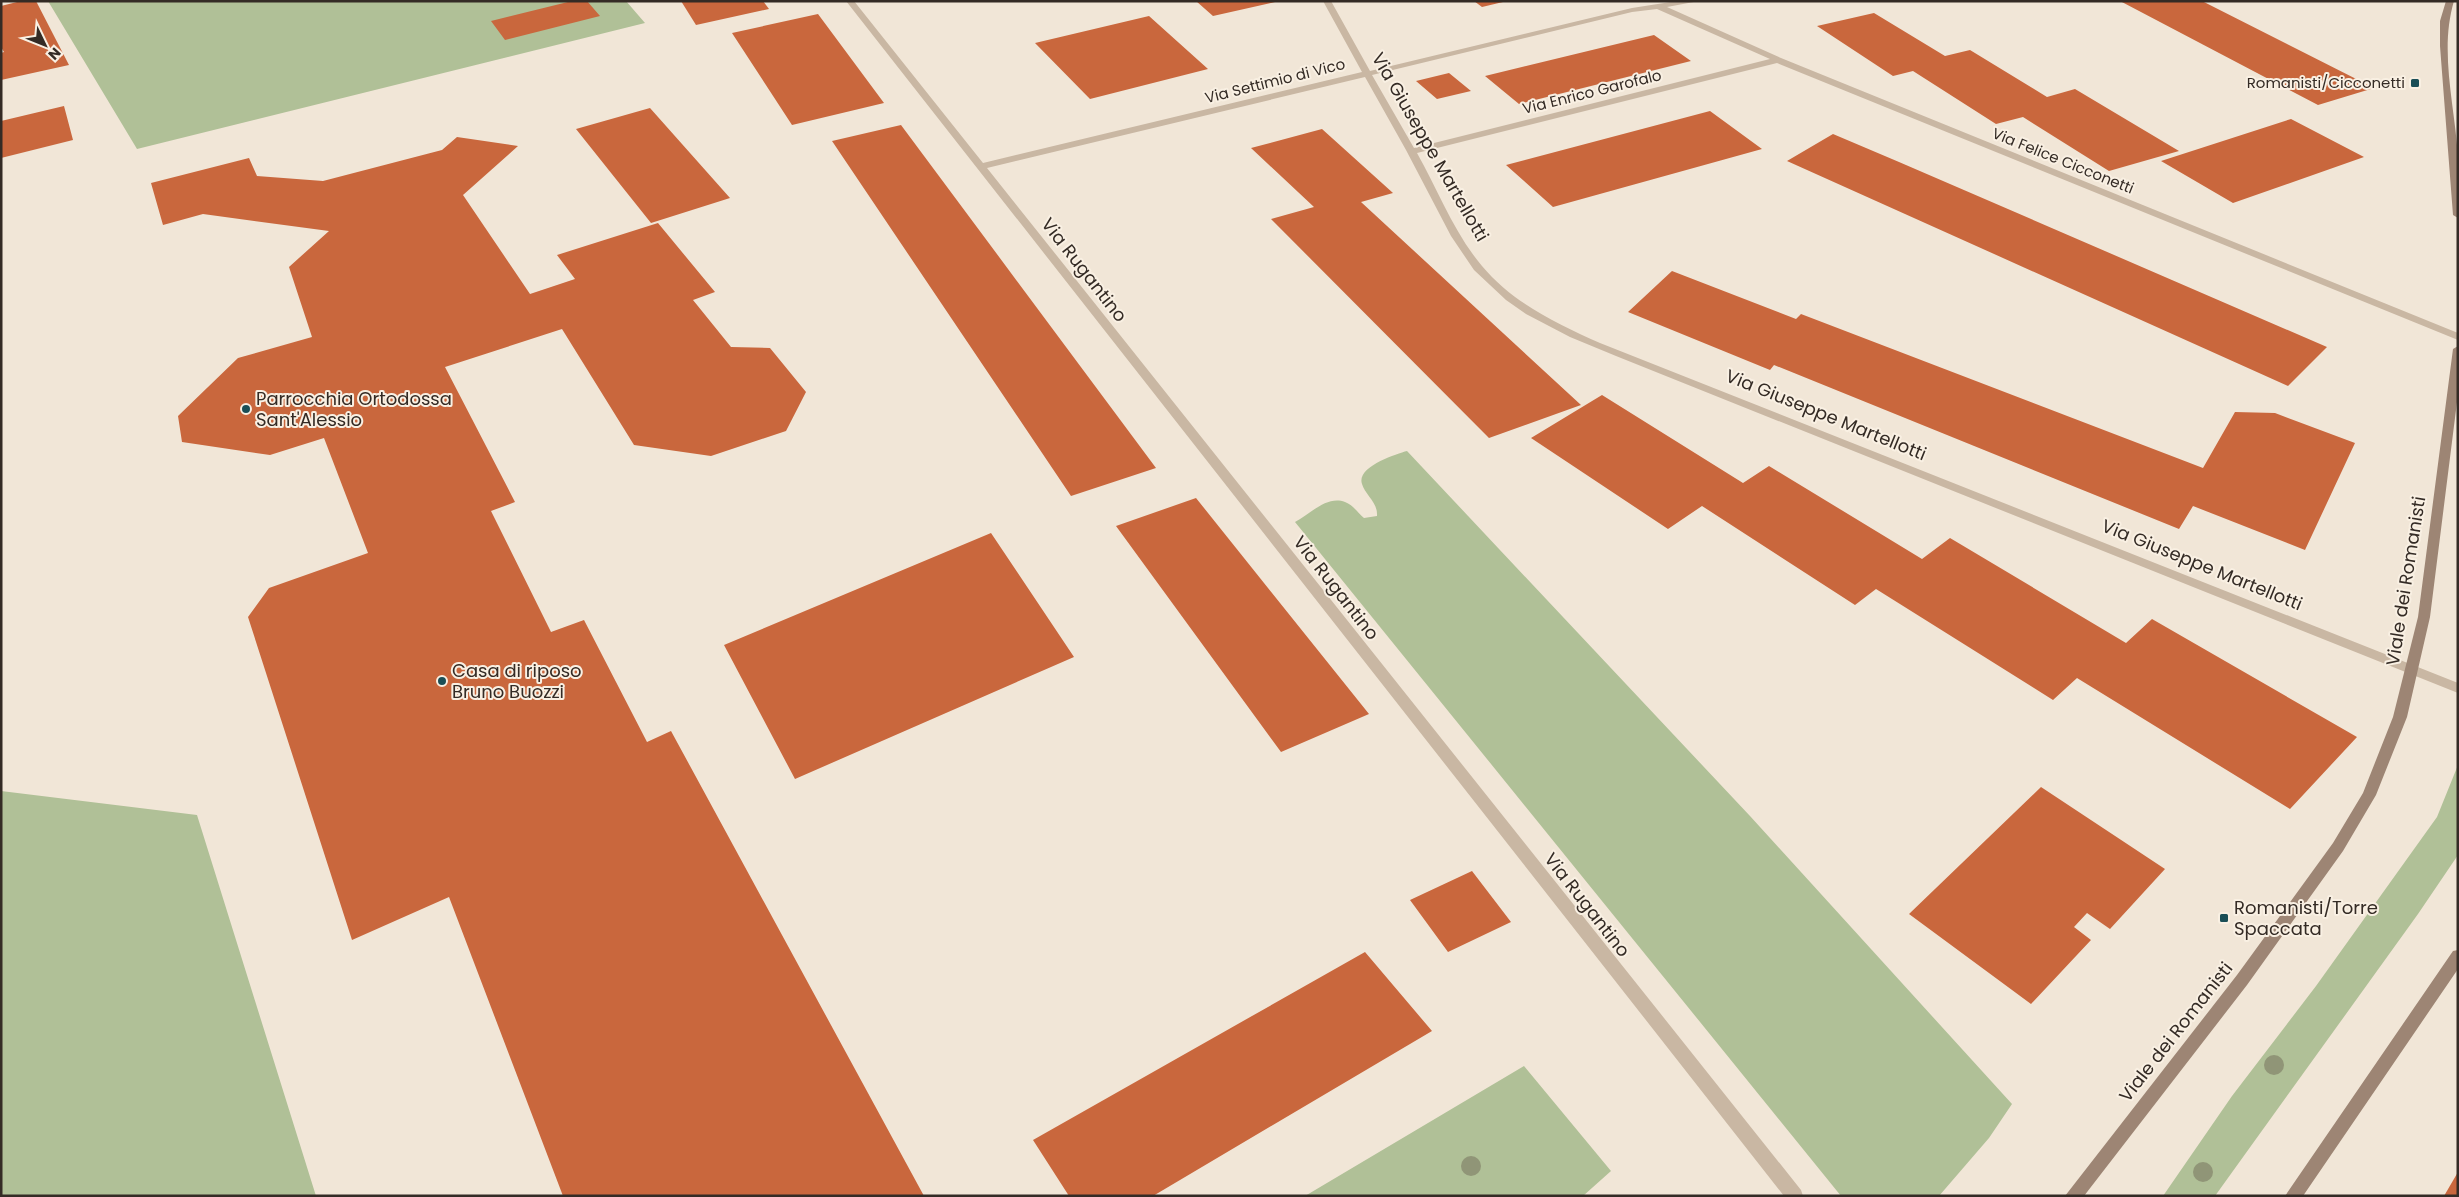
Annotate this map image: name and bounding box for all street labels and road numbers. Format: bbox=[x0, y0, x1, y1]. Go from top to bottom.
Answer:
street label: Via Giuseppe Martellotti bbox=[1366, 48, 1495, 246]
street label: Via Settimio di Vico bbox=[1203, 53, 1347, 108]
street label: Via Enrico Garofalo bbox=[1520, 64, 1664, 119]
street label: Via Felice Cicconetti bbox=[1989, 122, 2137, 199]
street label: Via Rugantino bbox=[1036, 212, 1133, 327]
street label: Via Giuseppe Martellotti bbox=[1722, 363, 1930, 466]
street label: Viale dei Romanisti bbox=[2380, 494, 2431, 667]
street label: Via Giuseppe Martellotti bbox=[2098, 513, 2306, 616]
street label: Via Rugantino bbox=[1288, 530, 1385, 645]
street label: Via Rugantino bbox=[1539, 847, 1636, 962]
street label: Viale dei Romanisti bbox=[2113, 957, 2238, 1107]

